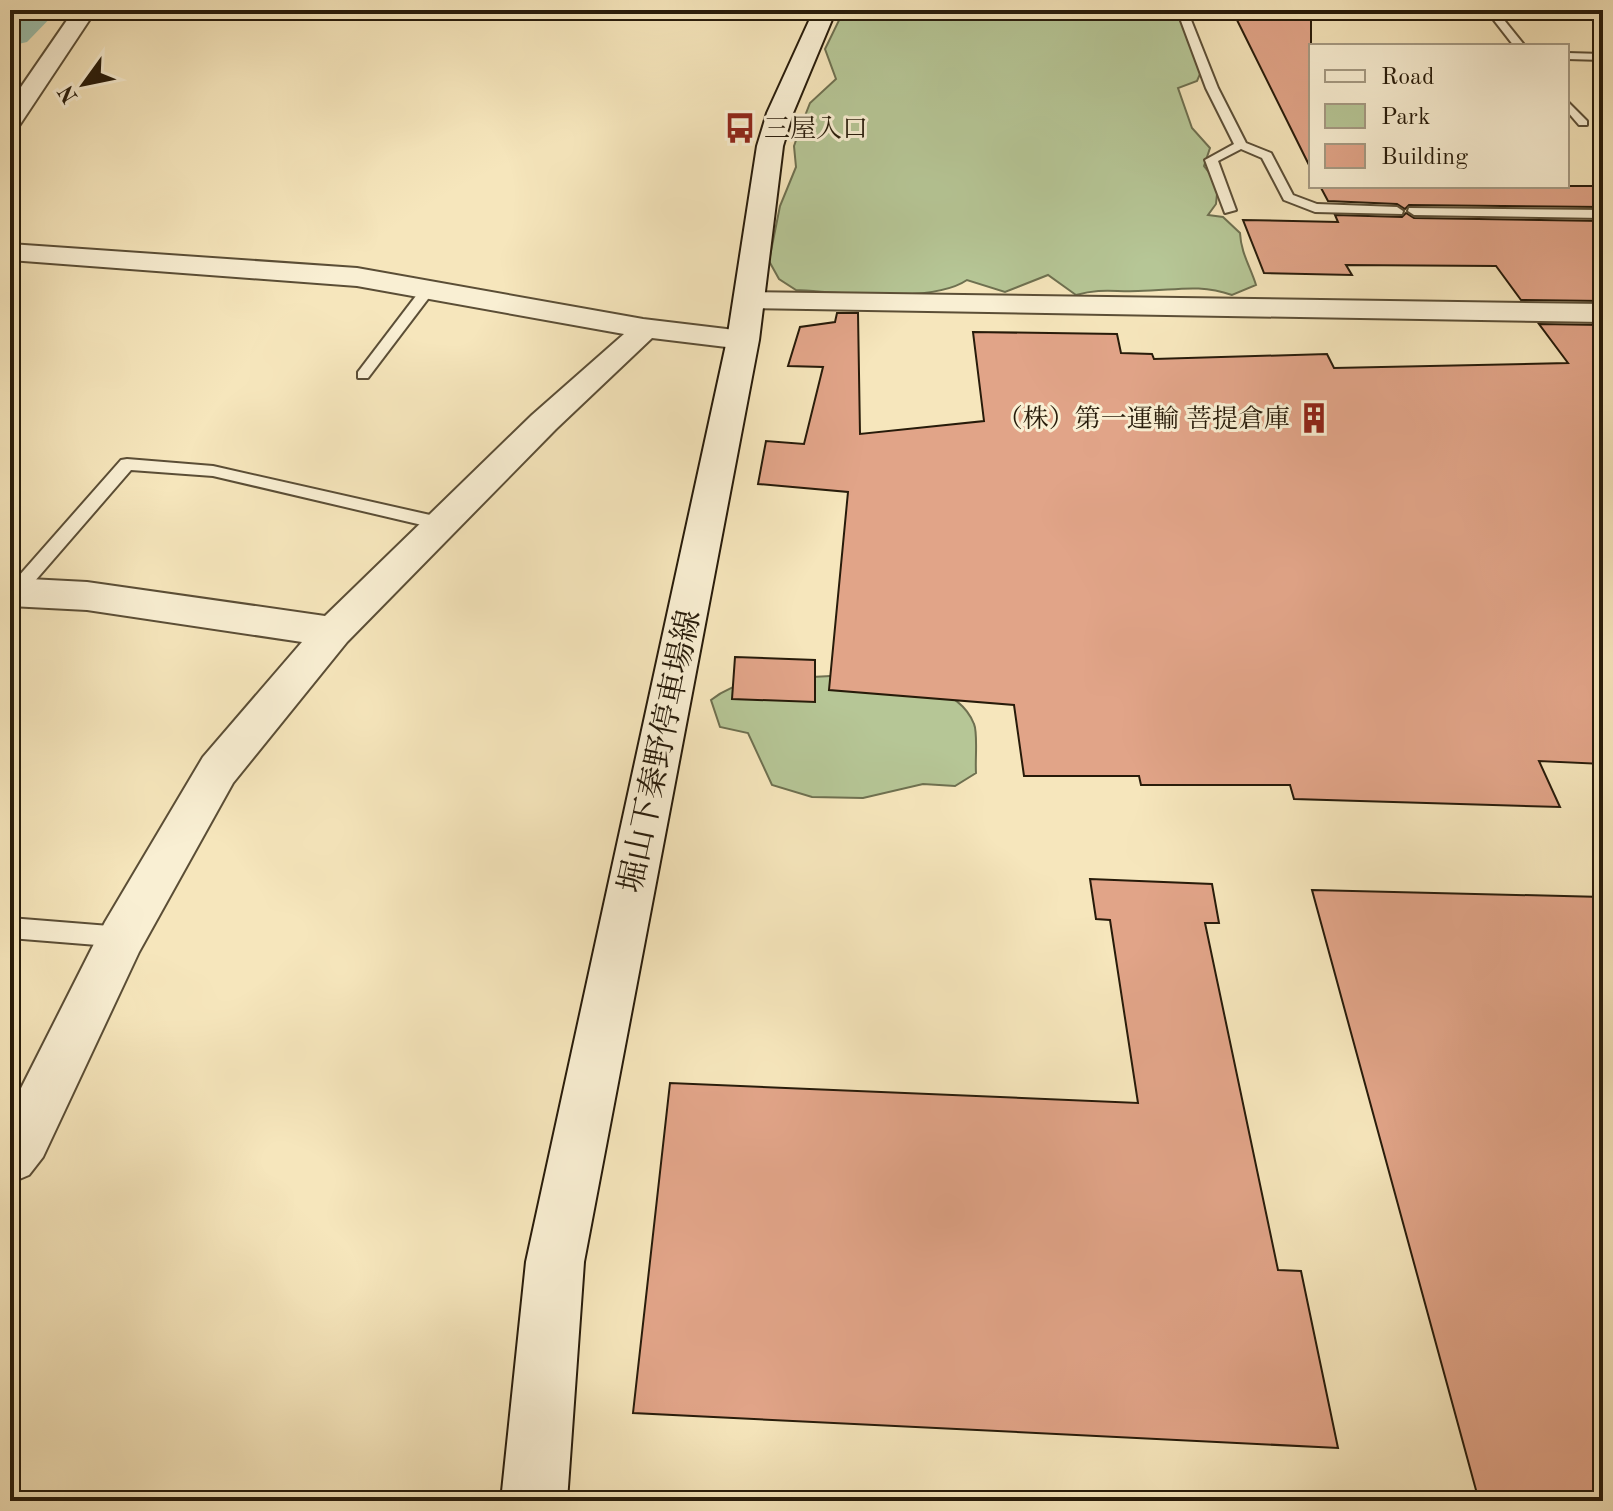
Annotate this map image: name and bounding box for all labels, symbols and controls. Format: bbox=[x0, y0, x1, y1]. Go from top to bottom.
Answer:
north arrow bbox=[44, 44, 124, 124]
legend bbox=[1309, 44, 1569, 188]
text: Road bbox=[1381, 66, 1434, 90]
text: N bbox=[55, 81, 83, 107]
text: Park bbox=[1381, 106, 1430, 130]
bus stop icon: 三屋入口 bbox=[723, 111, 757, 145]
place label: 三屋入口 bbox=[764, 115, 868, 143]
text: Building bbox=[1381, 146, 1468, 170]
building icon: （株）第一運輸 菩提倉庫 bbox=[1297, 401, 1331, 435]
place label: （株）第一運輸 菩提倉庫 bbox=[997, 404, 1290, 433]
street label: 堀山下秦野停車場線 bbox=[612, 607, 708, 896]

